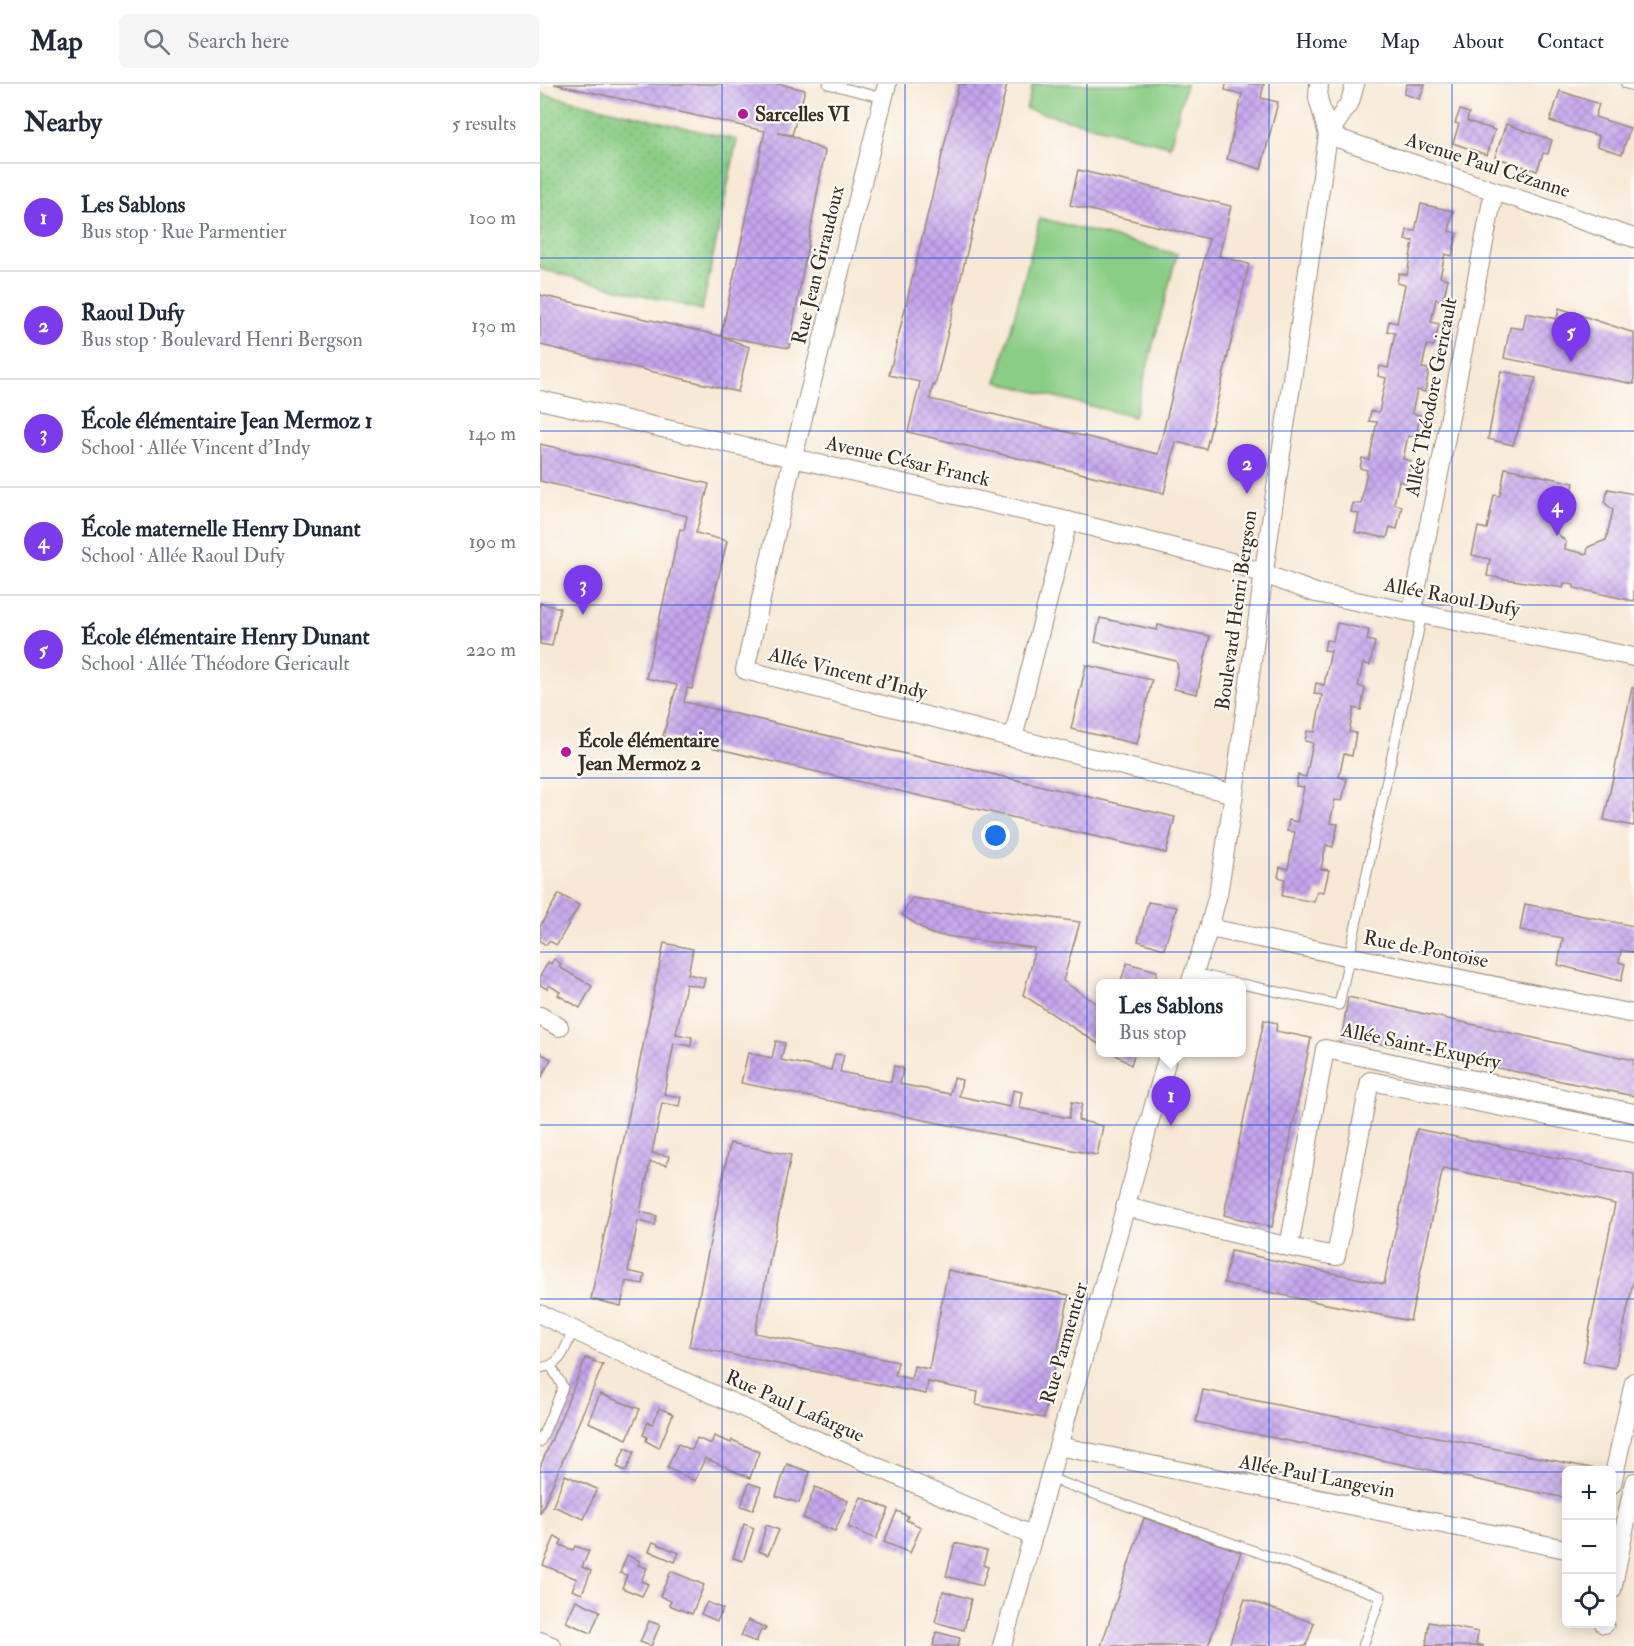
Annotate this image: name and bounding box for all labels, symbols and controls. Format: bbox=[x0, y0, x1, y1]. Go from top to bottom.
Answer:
search box bbox=[119, 14, 539, 68]
text: Map bbox=[30, 24, 83, 59]
icon: search bbox=[140, 25, 173, 58]
text: Search here bbox=[188, 27, 289, 55]
text: Home bbox=[1295, 28, 1347, 55]
text: Map bbox=[1380, 28, 1420, 55]
text: About bbox=[1453, 28, 1504, 55]
text: Contact bbox=[1537, 28, 1604, 55]
place label: Sarcelles VI bbox=[755, 102, 850, 127]
text: Nearby bbox=[24, 107, 102, 139]
marker: Sarcelles VI bbox=[736, 107, 750, 121]
text: 5 results bbox=[452, 111, 516, 136]
street label: Avenue Paul Cézanne bbox=[1402, 126, 1573, 203]
street label: Rue Jean Giraudoux bbox=[786, 183, 850, 347]
text: Les Sablons bbox=[81, 191, 185, 219]
text: 1 bbox=[40, 205, 47, 230]
text: 100 m bbox=[469, 205, 516, 230]
text: Bus stop · Rue Parmentier bbox=[81, 219, 286, 244]
street label: Allée Théodore Gericault bbox=[1399, 295, 1463, 500]
text: Raoul Dufy bbox=[81, 299, 184, 327]
pin: 5 bbox=[1552, 312, 1590, 362]
text: 2 bbox=[38, 313, 49, 338]
text: 130 m bbox=[471, 313, 516, 338]
text: Bus stop · Boulevard Henri Bergson bbox=[81, 327, 363, 352]
text: École élémentaire Jean Mermoz 1 bbox=[81, 407, 373, 435]
text: 3 bbox=[40, 421, 47, 446]
text: 140 m bbox=[468, 421, 516, 446]
street label: Avenue César Franck bbox=[823, 430, 993, 492]
text: School · Allée Vincent d'Indy bbox=[81, 435, 310, 460]
pin: 2 bbox=[1228, 444, 1266, 494]
pin: 4 bbox=[1538, 486, 1576, 536]
street label: Boulevard Henri Bergson bbox=[1210, 508, 1262, 712]
text: École maternelle Henry Dunant bbox=[81, 515, 361, 543]
text: 4 bbox=[38, 529, 49, 554]
text: 190 m bbox=[469, 529, 516, 554]
text: School · Allée Raoul Dufy bbox=[81, 543, 285, 568]
pin: 3 bbox=[564, 566, 603, 615]
street label: Allée Raoul Dufy bbox=[1381, 571, 1523, 623]
text: École élémentaire Henry Dunant bbox=[81, 623, 370, 651]
text: 5 bbox=[39, 637, 48, 662]
text: 220 m bbox=[466, 637, 516, 662]
street label: Allée Vincent d'Indy bbox=[765, 641, 931, 705]
text: School · Allée Théodore Gericault bbox=[81, 651, 350, 676]
place label: École élémentaire Jean Mermoz 2 bbox=[577, 727, 720, 776]
marker: École élémentaire Jean Mermoz 2 bbox=[559, 745, 573, 759]
your location bbox=[981, 821, 1010, 850]
street label: Rue de Pontoise bbox=[1361, 925, 1491, 973]
popup bbox=[1096, 979, 1246, 1057]
text: Les Sablons bbox=[1119, 992, 1223, 1020]
street label: Allée Saint-Exupéry bbox=[1338, 1017, 1504, 1076]
text: Bus stop bbox=[1119, 1020, 1186, 1045]
pin: 1 bbox=[1152, 1076, 1190, 1126]
street label: Rue Parmentier bbox=[1035, 1279, 1093, 1407]
street label: Rue Paul Lafargue bbox=[722, 1364, 868, 1448]
street label: Allée Paul Langevin bbox=[1236, 1448, 1397, 1503]
map controls bbox=[1562, 1466, 1616, 1628]
button: + bbox=[1562, 1466, 1616, 1520]
button: − bbox=[1562, 1520, 1616, 1574]
button: locate bbox=[1562, 1574, 1616, 1628]

